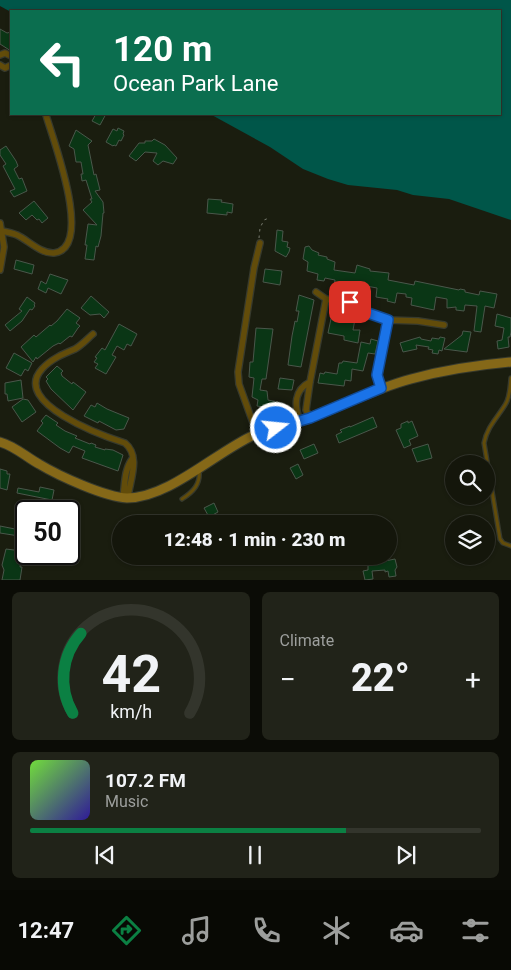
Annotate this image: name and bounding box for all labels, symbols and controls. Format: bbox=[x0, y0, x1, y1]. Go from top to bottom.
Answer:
text: 120 m bbox=[113, 29, 212, 70]
icon: left bbox=[30, 30, 95, 95]
text: Ocean Park Lane bbox=[113, 71, 278, 96]
pin bbox=[329, 281, 371, 323]
icon: arrive bbox=[336, 288, 364, 316]
position arrow bbox=[249, 401, 301, 453]
map controls bbox=[445, 455, 495, 565]
button: search bbox=[445, 455, 495, 505]
speed limit sign: 50 bbox=[15, 500, 80, 565]
button: layers bbox=[445, 515, 495, 565]
text: 12:48 · 1 min · 230 m bbox=[163, 528, 346, 551]
text: Climate bbox=[280, 631, 334, 650]
text: 42 bbox=[101, 644, 161, 705]
text: 22° bbox=[351, 656, 410, 700]
text: − bbox=[280, 663, 296, 696]
text: + bbox=[465, 663, 481, 696]
text: km/h bbox=[110, 701, 152, 722]
text: 107.2 FM bbox=[105, 769, 186, 792]
text: Music bbox=[105, 792, 148, 811]
icon: previous bbox=[91, 841, 119, 869]
icon: pause bbox=[241, 841, 269, 869]
icon: next bbox=[392, 841, 420, 869]
icon: directions bbox=[109, 913, 144, 948]
icon: music bbox=[179, 913, 214, 948]
icon: phone bbox=[249, 913, 284, 948]
icon: climate bbox=[319, 913, 354, 948]
icon: car bbox=[389, 913, 424, 948]
icon: filters bbox=[458, 913, 493, 948]
text: 12:47 bbox=[17, 918, 74, 943]

